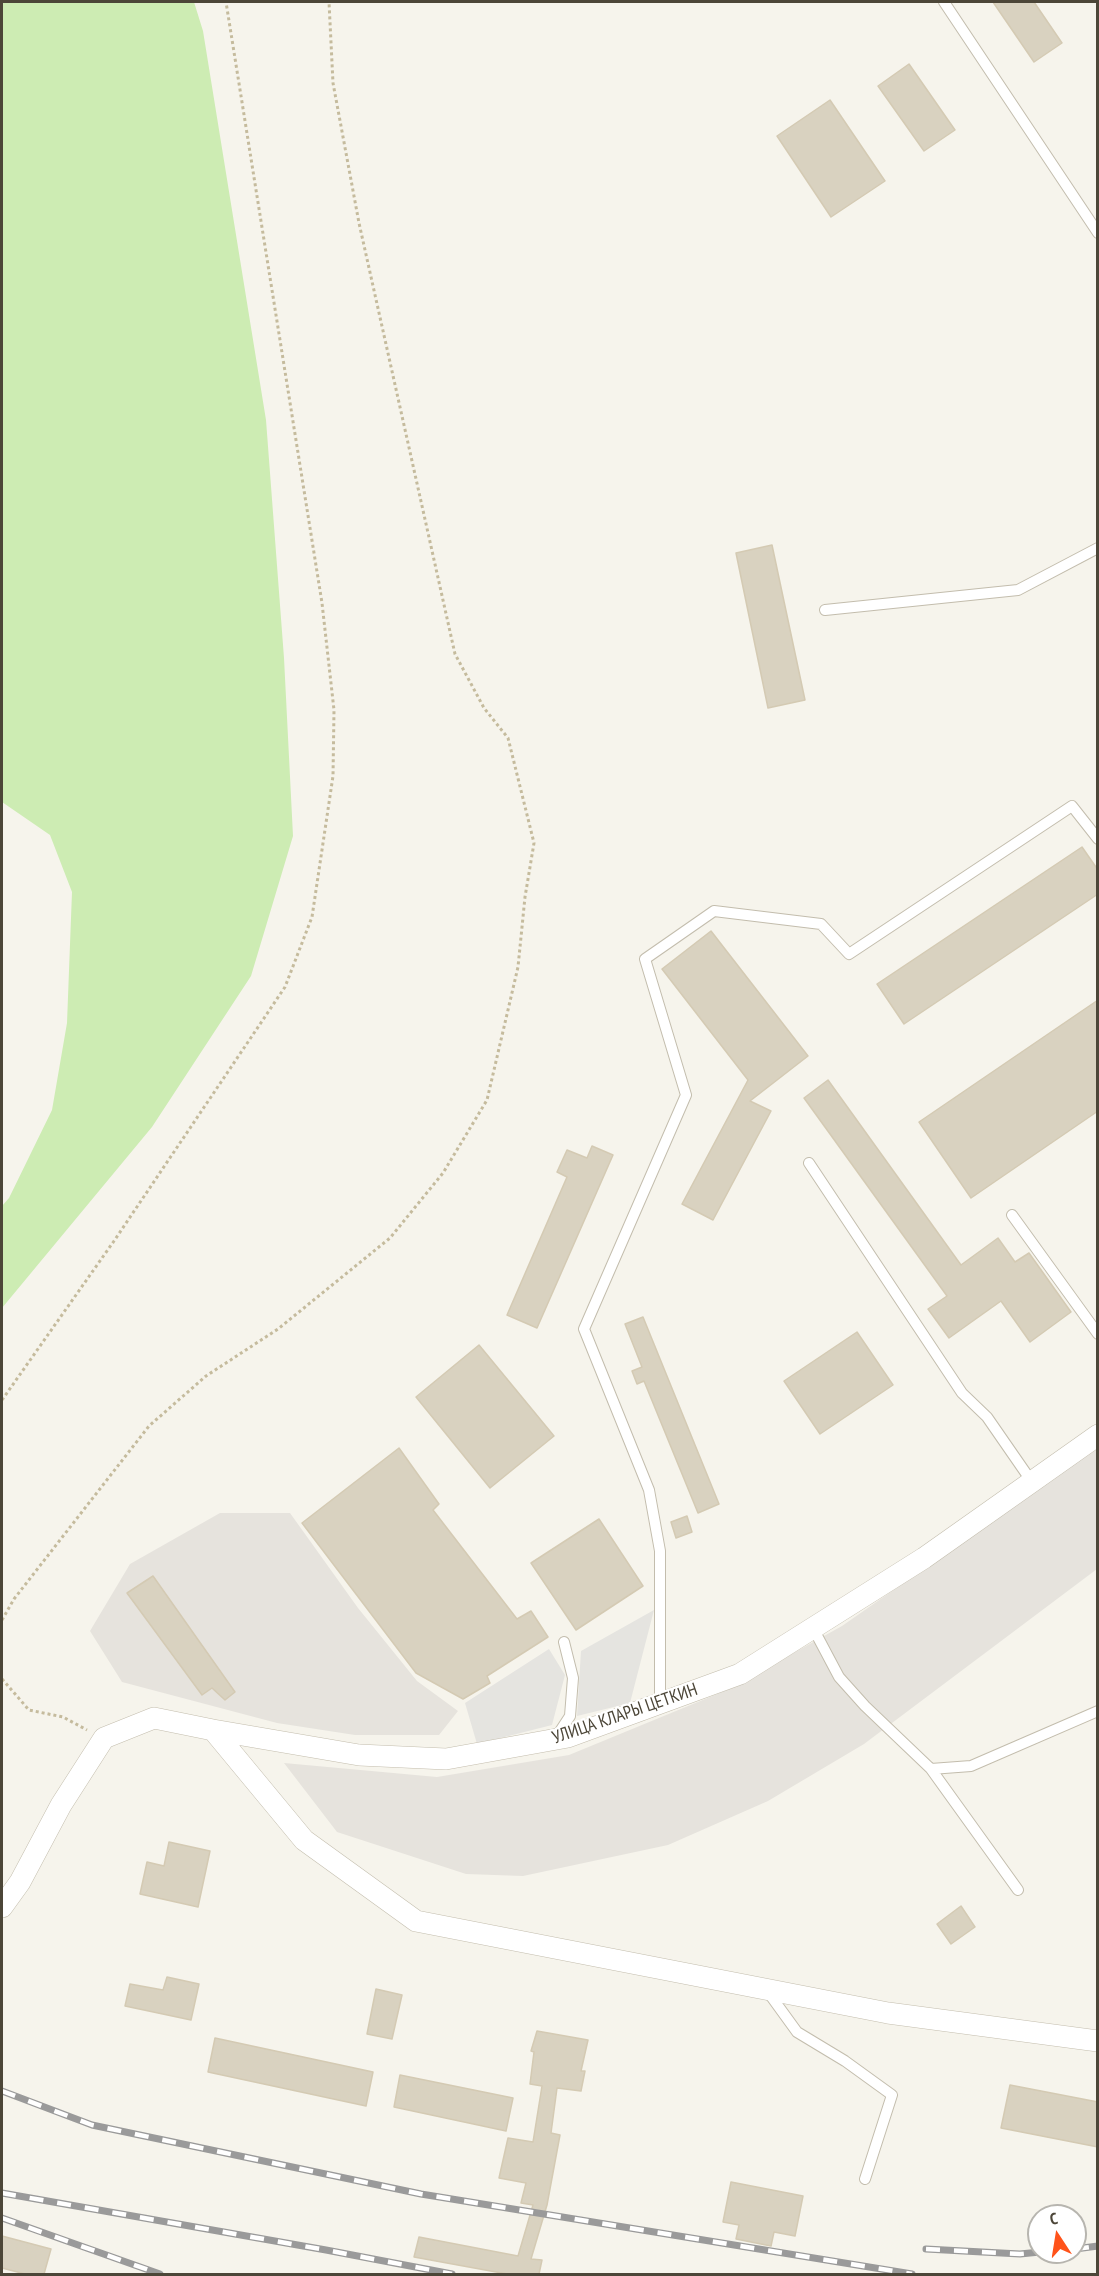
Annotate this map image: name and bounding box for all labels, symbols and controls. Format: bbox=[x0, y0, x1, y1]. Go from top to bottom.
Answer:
street label: УЛИЦА КЛАРЫ ЦЕТКИН bbox=[549, 1679, 701, 1749]
north arrow bbox=[1027, 2204, 1087, 2264]
text: С bbox=[1048, 2208, 1059, 2229]

